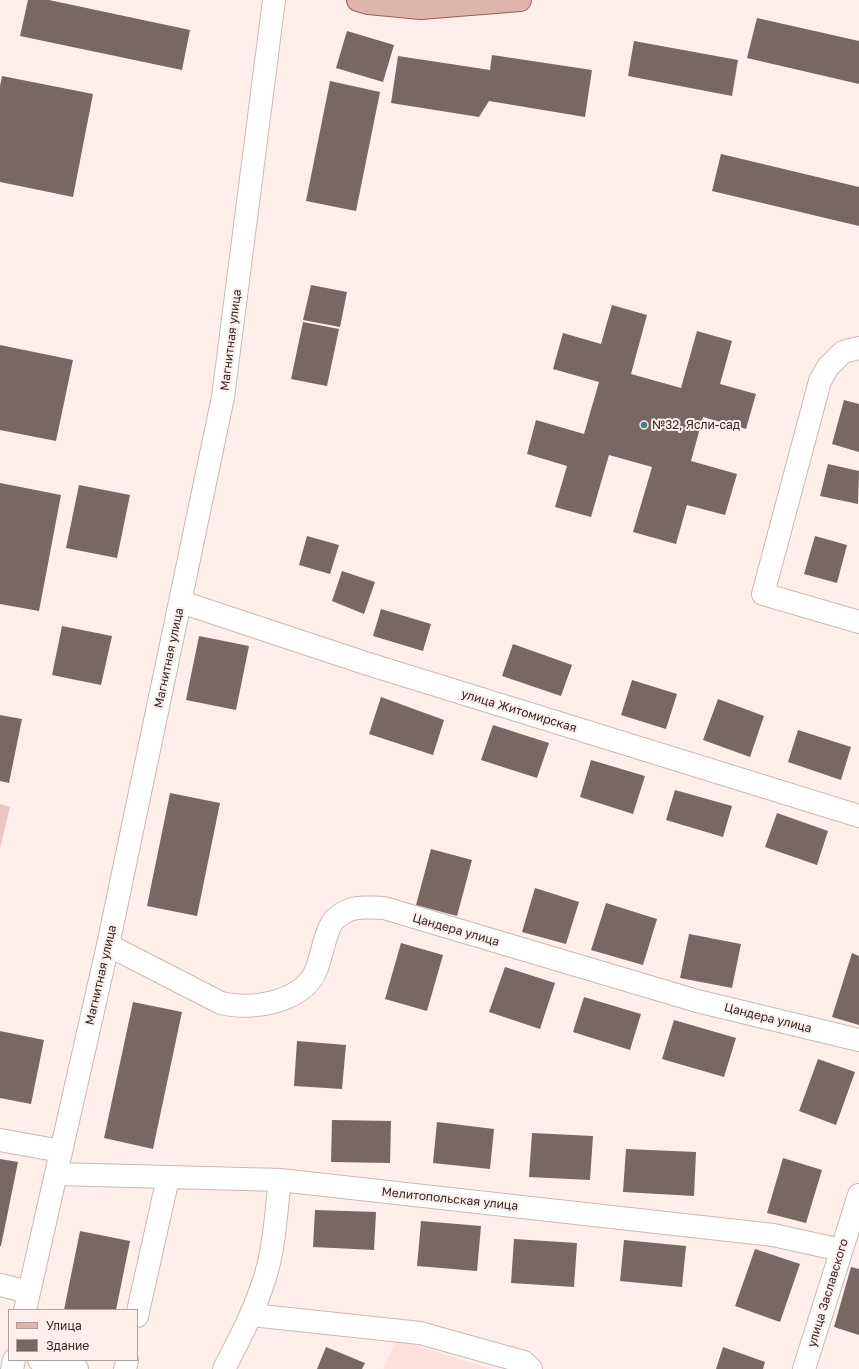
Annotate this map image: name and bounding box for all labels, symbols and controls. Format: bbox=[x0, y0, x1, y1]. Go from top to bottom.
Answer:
street label: Магнитная улица bbox=[218, 288, 244, 392]
place label: №32, Ясли-сад bbox=[652, 418, 740, 432]
marker: №32, Ясли-сад bbox=[639, 420, 649, 430]
street label: Магнитная улица bbox=[151, 607, 187, 709]
street label: улица Житомирская bbox=[459, 687, 579, 735]
street label: Цандера улица bbox=[411, 911, 501, 949]
street label: Магнитная улица bbox=[82, 924, 120, 1026]
street label: Цандера улица bbox=[723, 1000, 813, 1036]
street label: Мелитопольская улица bbox=[381, 1185, 519, 1213]
street label: улица Заславского bbox=[805, 1237, 851, 1349]
legend bbox=[8, 1309, 138, 1361]
text: Улица bbox=[46, 1318, 82, 1333]
text: Здание bbox=[46, 1338, 89, 1353]

